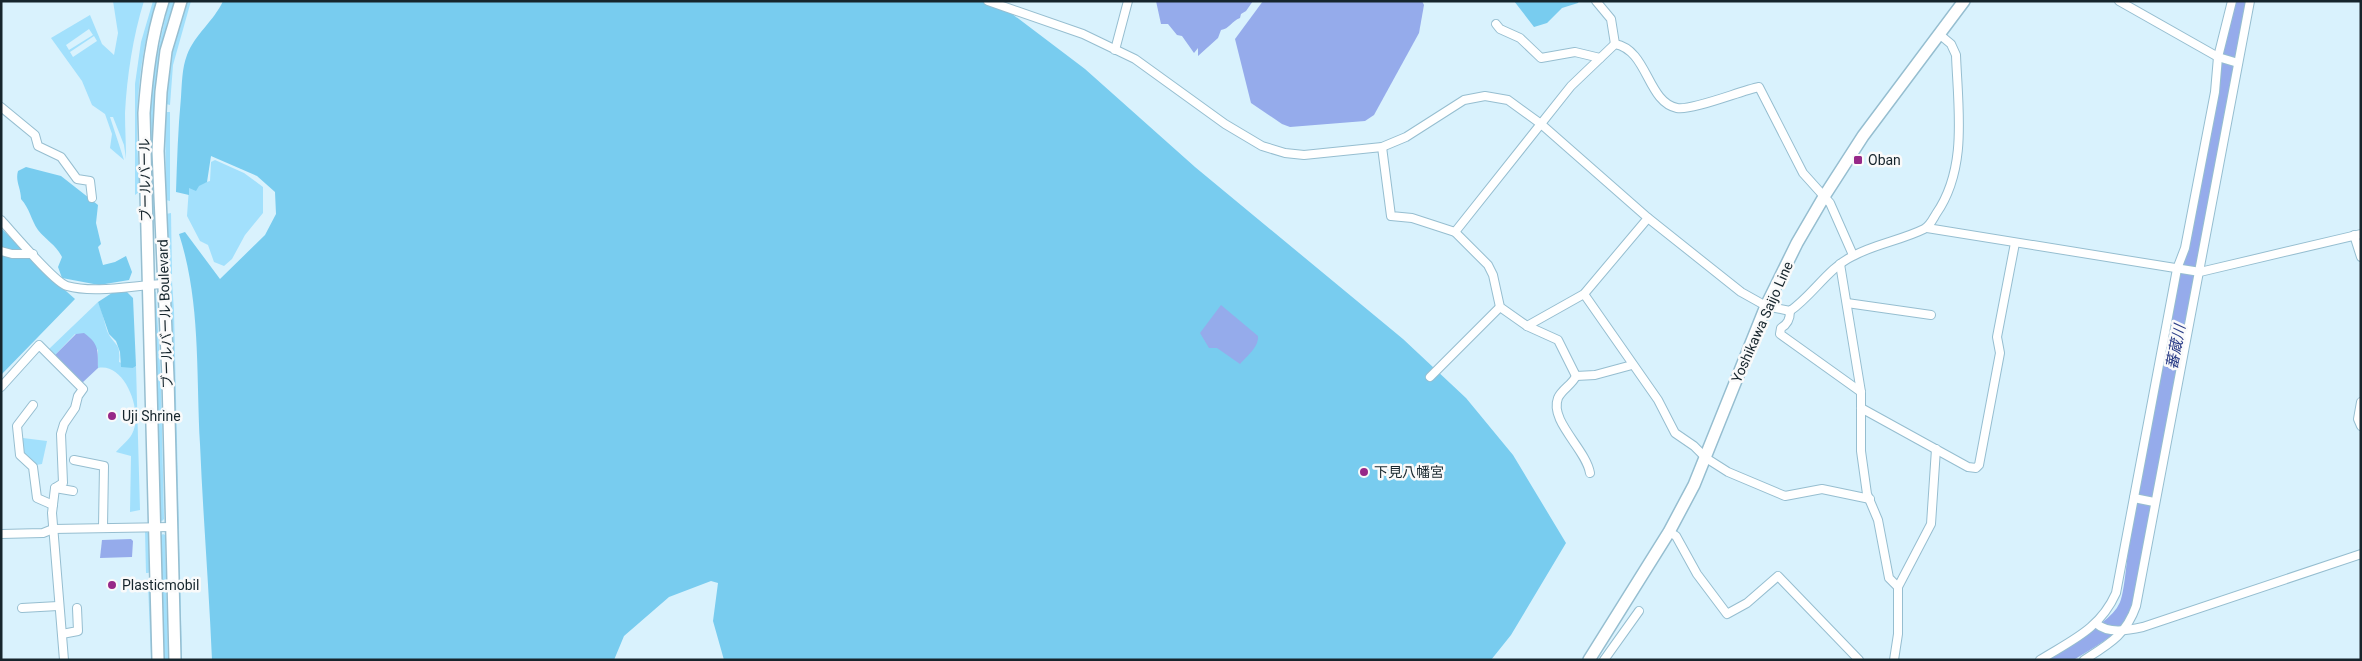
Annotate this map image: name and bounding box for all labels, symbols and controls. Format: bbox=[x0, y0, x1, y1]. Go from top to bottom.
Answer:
street label: ブールバール bbox=[136, 138, 154, 222]
place label: Oban bbox=[1868, 152, 1901, 168]
marker: Oban bbox=[1852, 154, 1864, 166]
street label: ブールバール Boulevard bbox=[154, 239, 176, 389]
street label: Yoshikawa Saijo Line bbox=[1728, 259, 1796, 385]
water label: 蕃蔵川 bbox=[2163, 321, 2190, 371]
place label: Uji Shrine bbox=[122, 408, 181, 424]
marker: Uji Shrine bbox=[106, 410, 118, 422]
place label: 下見八幡宮 bbox=[1374, 464, 1444, 480]
marker: 下見八幡宮 bbox=[1358, 466, 1370, 478]
place label: Plasticmobil bbox=[122, 577, 199, 593]
marker: Plasticmobil bbox=[106, 579, 118, 591]

